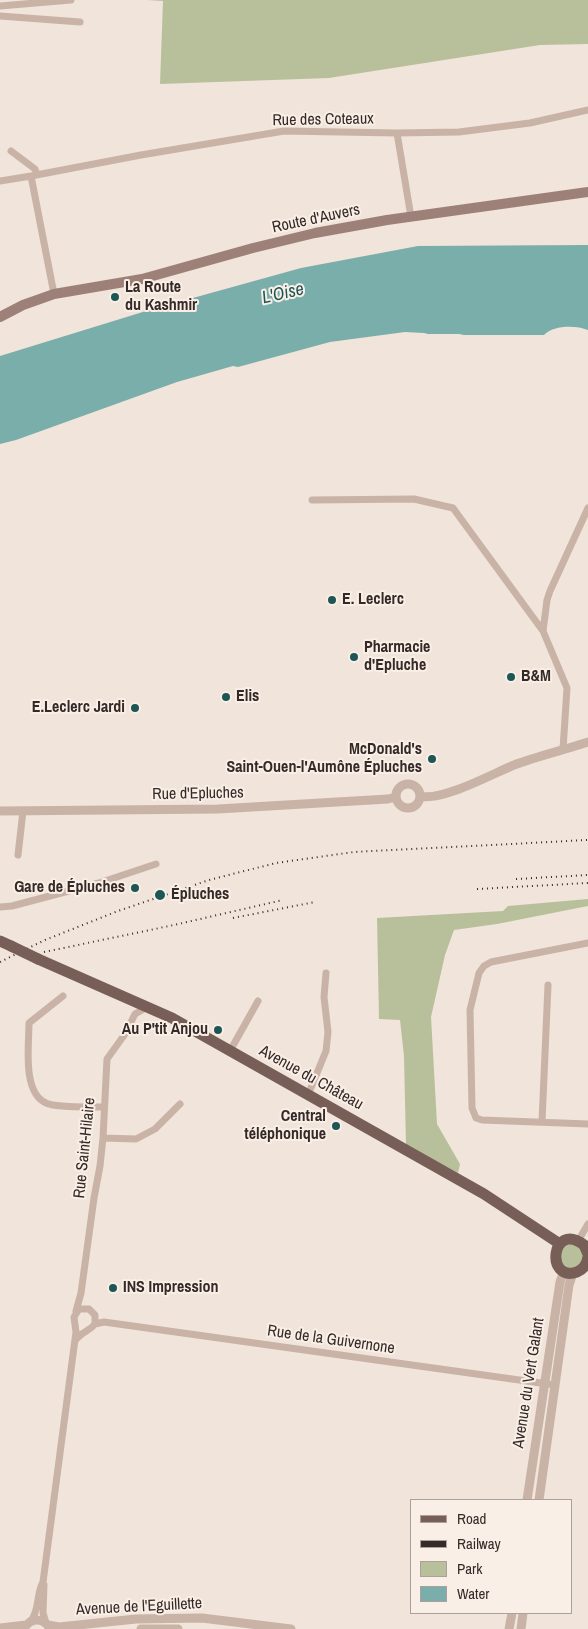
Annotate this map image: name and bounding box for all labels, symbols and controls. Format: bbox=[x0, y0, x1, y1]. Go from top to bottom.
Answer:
street label: Rue des Coteaux bbox=[272, 110, 374, 130]
street label: Route d'Auvers bbox=[270, 200, 362, 238]
place label: La Route du Kashmir bbox=[125, 278, 197, 316]
water label: L'Oise bbox=[260, 279, 306, 309]
marker: La Route du Kashmir bbox=[109, 291, 121, 303]
place label: E. Leclerc bbox=[342, 590, 404, 610]
marker: E. Leclerc bbox=[326, 594, 338, 606]
place label: Pharmacie d'Epluche bbox=[364, 638, 430, 676]
marker: Pharmacie d'Epluche bbox=[348, 651, 360, 663]
place label: B&M bbox=[521, 667, 551, 687]
marker: B&M bbox=[505, 671, 517, 683]
place label: Elis bbox=[236, 687, 259, 707]
marker: Elis bbox=[220, 691, 232, 703]
place label: E.Leclerc Jardi bbox=[32, 698, 125, 718]
marker: E.Leclerc Jardi bbox=[129, 702, 141, 714]
place label: McDonald's Saint-Ouen-l'Aumône Épluches bbox=[226, 740, 422, 778]
marker: McDonald's Saint-Ouen-l'Aumône Épluches bbox=[426, 753, 438, 765]
street label: Rue d'Epluches bbox=[152, 784, 244, 804]
place label: Gare de Épluches bbox=[14, 878, 125, 898]
marker: Gare de Épluches bbox=[129, 882, 141, 894]
place label: Épluches bbox=[171, 885, 229, 905]
marker: Épluches bbox=[153, 888, 167, 902]
place label: Au P'tit Anjou bbox=[122, 1020, 208, 1040]
marker: Au P'tit Anjou bbox=[212, 1024, 224, 1036]
street label: Avenue du Château bbox=[256, 1042, 366, 1114]
street label: Rue Saint-Hilaire bbox=[70, 1097, 100, 1199]
place label: Central téléphonique bbox=[244, 1107, 326, 1145]
marker: Central téléphonique bbox=[330, 1120, 342, 1132]
place label: INS Impression bbox=[123, 1278, 219, 1298]
marker: INS Impression bbox=[107, 1282, 119, 1294]
street label: Avenue du Vert Galant bbox=[509, 1316, 549, 1450]
street label: Rue de la Guivernone bbox=[266, 1322, 396, 1358]
legend bbox=[410, 1499, 573, 1614]
text: Road bbox=[457, 1508, 486, 1529]
text: Railway bbox=[457, 1533, 501, 1554]
text: Park bbox=[457, 1558, 482, 1579]
text: Water bbox=[457, 1583, 489, 1604]
street label: Avenue de l'Eguillette bbox=[75, 1594, 203, 1620]

